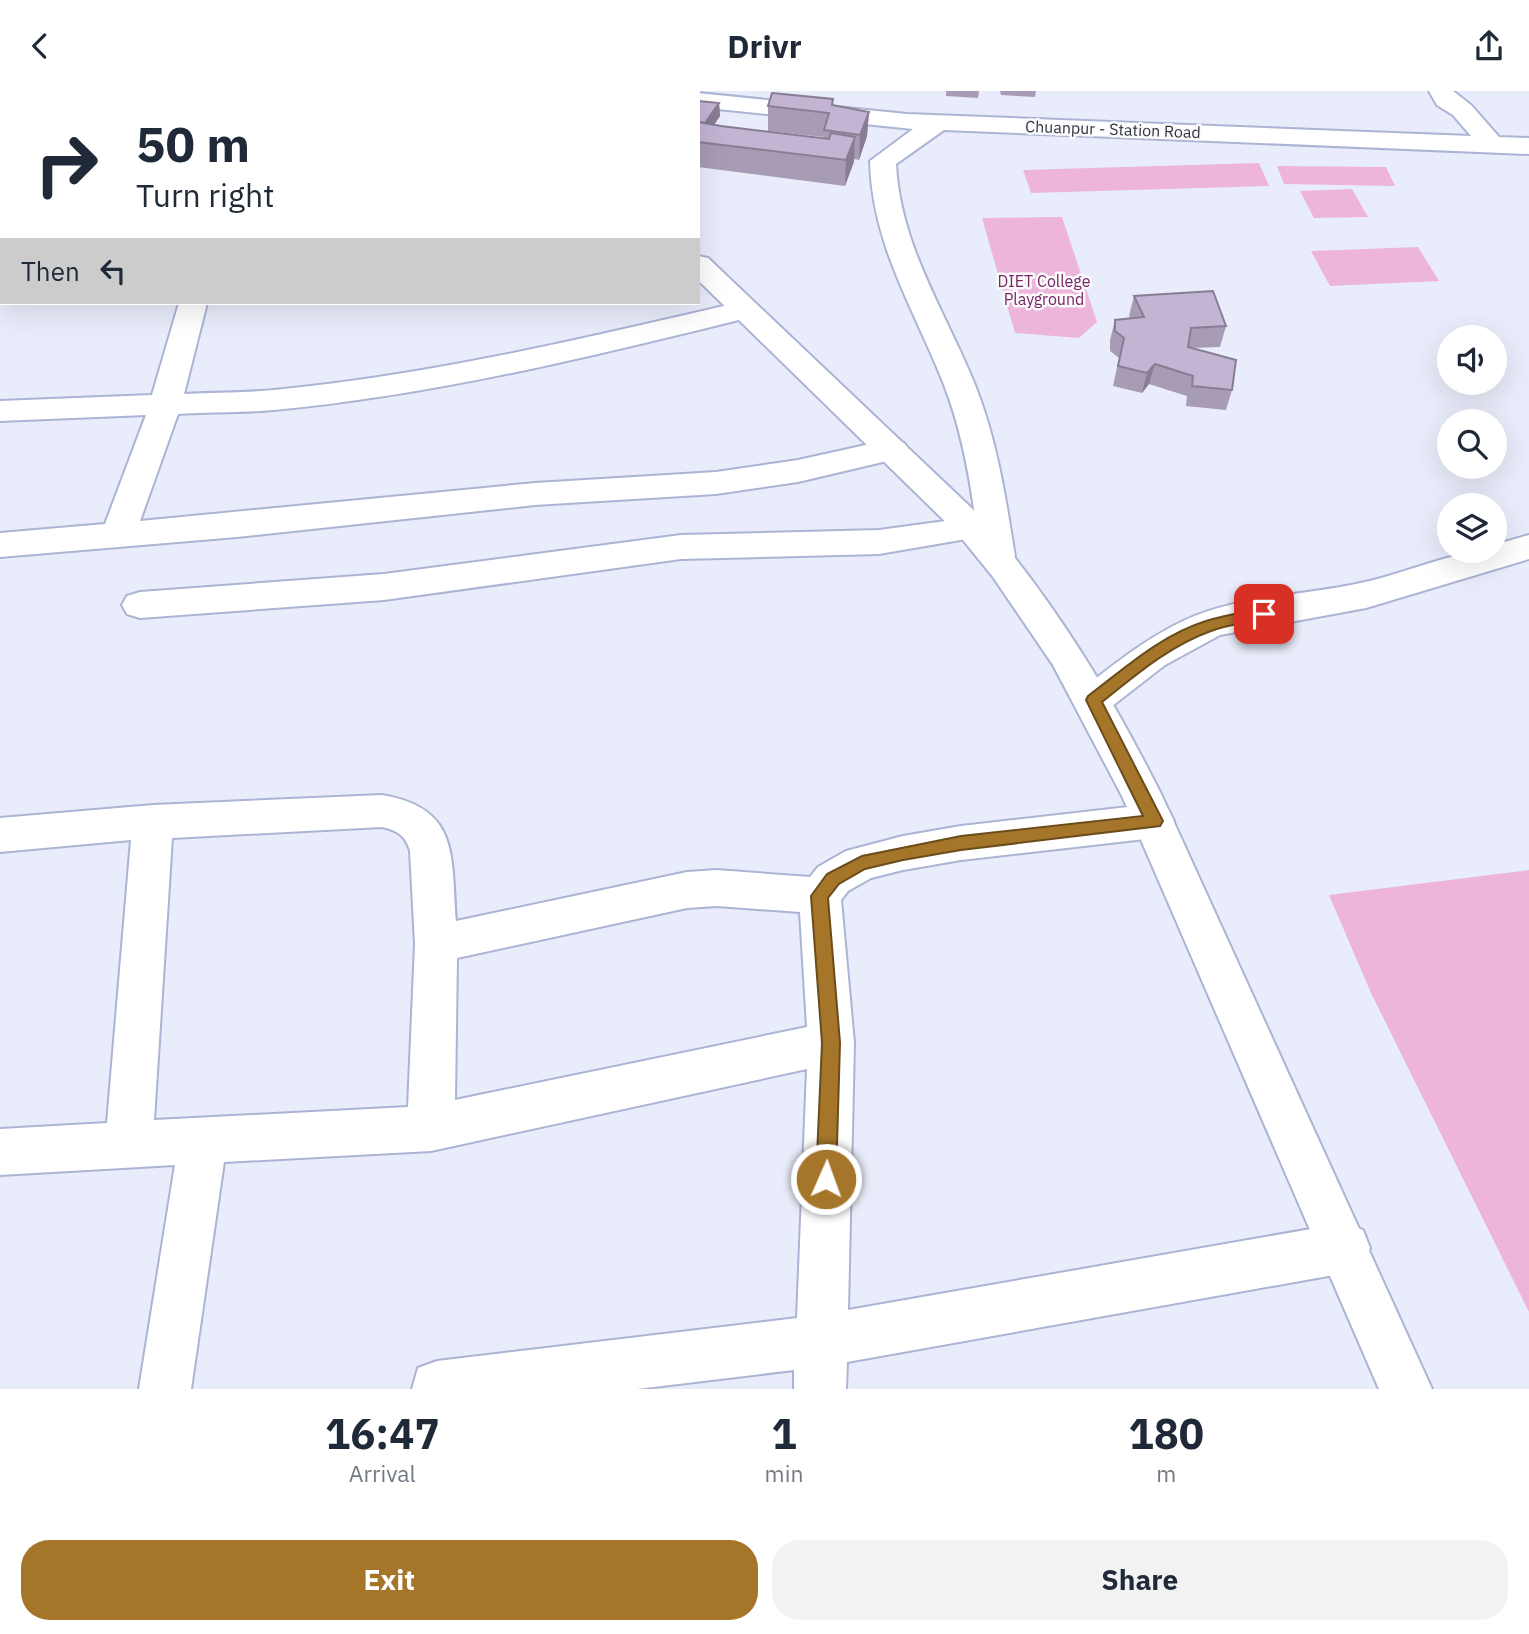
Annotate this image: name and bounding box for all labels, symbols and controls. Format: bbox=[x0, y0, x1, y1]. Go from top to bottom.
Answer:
text: Drivr bbox=[727, 25, 802, 67]
icon: back bbox=[21, 27, 59, 65]
icon: share bbox=[1470, 27, 1508, 65]
text: 50 m bbox=[136, 112, 250, 175]
street label: Chuanpur - Station Road bbox=[1025, 116, 1201, 142]
icon: right bbox=[21, 119, 112, 210]
text: Turn right bbox=[136, 174, 274, 216]
icon: left bbox=[94, 252, 132, 290]
text: Then bbox=[21, 254, 80, 288]
park label: DIET College Playground bbox=[998, 271, 1091, 309]
map controls bbox=[1437, 325, 1507, 563]
button: sound bbox=[1437, 325, 1507, 395]
button: search bbox=[1437, 409, 1507, 479]
button: layers bbox=[1437, 493, 1507, 563]
pin bbox=[1234, 584, 1294, 644]
icon: arrive bbox=[1245, 595, 1283, 633]
position arrow bbox=[789, 1142, 863, 1216]
text: 16:47 bbox=[325, 1406, 440, 1461]
text: 1 bbox=[771, 1406, 797, 1461]
text: 180 bbox=[1128, 1406, 1204, 1461]
text: Arrival bbox=[349, 1458, 416, 1488]
text: min bbox=[765, 1458, 803, 1488]
text: m bbox=[1156, 1458, 1176, 1488]
button: Exit bbox=[21, 1540, 758, 1620]
button: Share bbox=[772, 1540, 1508, 1620]

